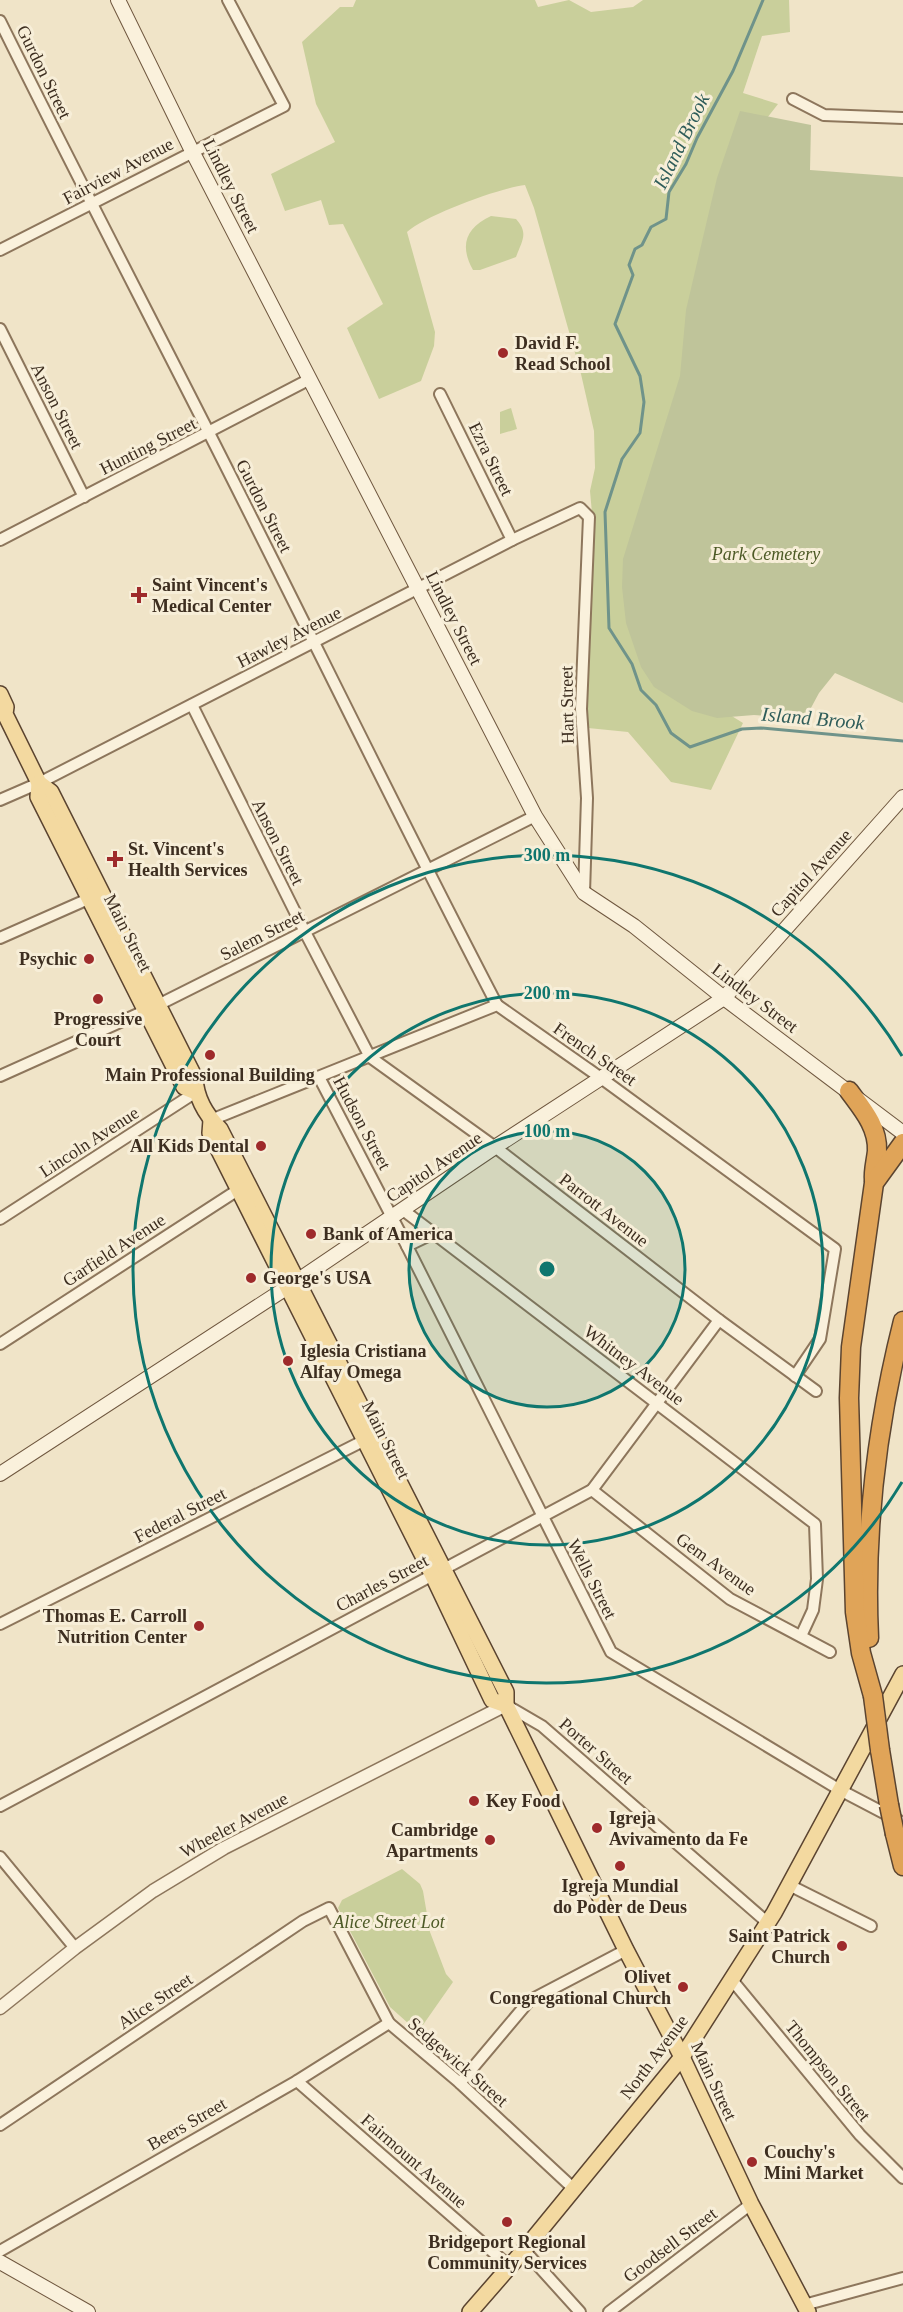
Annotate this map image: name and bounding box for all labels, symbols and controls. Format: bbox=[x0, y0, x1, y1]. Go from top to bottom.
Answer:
street label: Gurdon Street bbox=[13, 22, 75, 122]
water label: Island Brook bbox=[648, 89, 714, 193]
street label: Fairview Avenue bbox=[59, 133, 177, 209]
street label: Lindley Street bbox=[199, 136, 263, 236]
place label: David F. Read School bbox=[515, 333, 611, 374]
marker: David F. Read School bbox=[496, 346, 510, 360]
street label: Anson Street bbox=[27, 360, 87, 452]
street label: Hunting Street bbox=[96, 413, 200, 479]
street label: Ezra Street bbox=[465, 419, 517, 499]
street label: Gurdon Street bbox=[232, 456, 296, 556]
park label: Park Cemetery bbox=[711, 544, 820, 564]
street label: Lindley Street bbox=[422, 568, 486, 668]
place label: Saint Vincent's Medical Center bbox=[152, 575, 271, 616]
marker: Saint Vincent's Medical Center bbox=[130, 586, 148, 604]
street label: Hawley Avenue bbox=[234, 602, 344, 672]
street label: Hart Street bbox=[556, 666, 578, 744]
water label: Island Brook bbox=[760, 702, 866, 734]
street label: Anson Street bbox=[248, 796, 308, 888]
street label: Capitol Avenue bbox=[766, 825, 856, 921]
place label: St. Vincent's Health Services bbox=[128, 839, 247, 880]
text: 300 m bbox=[524, 845, 570, 865]
marker: St. Vincent's Health Services bbox=[106, 850, 124, 868]
street label: Main Street bbox=[100, 891, 156, 975]
street label: Salem Street bbox=[217, 905, 307, 965]
place label: Psychic bbox=[19, 949, 77, 969]
marker: Psychic bbox=[82, 952, 96, 966]
street label: Lindley Street bbox=[708, 959, 802, 1037]
text: 200 m bbox=[524, 983, 570, 1003]
marker: Progressive Court bbox=[91, 992, 105, 1006]
place label: Progressive Court bbox=[54, 1009, 142, 1050]
street label: French Street bbox=[550, 1018, 640, 1090]
marker: Main Professional Building bbox=[203, 1048, 217, 1062]
place label: Main Professional Building bbox=[105, 1065, 315, 1085]
street label: Hudson Street bbox=[329, 1073, 395, 1173]
street label: Lincoln Avenue bbox=[36, 1103, 142, 1181]
text: 100 m bbox=[524, 1121, 570, 1141]
street label: Capitol Avenue bbox=[382, 1128, 486, 1206]
place label: All Kids Dental bbox=[130, 1136, 249, 1156]
marker: All Kids Dental bbox=[254, 1139, 268, 1153]
street label: Parrott Avenue bbox=[556, 1169, 652, 1251]
street label: Garfield Avenue bbox=[59, 1209, 169, 1291]
place label: Bank of America bbox=[323, 1224, 453, 1244]
marker: Bank of America bbox=[304, 1227, 318, 1241]
centre of rings bbox=[537, 1259, 557, 1279]
place label: George's USA bbox=[263, 1268, 371, 1288]
marker: George's USA bbox=[244, 1271, 258, 1285]
street label: Whitney Avenue bbox=[580, 1321, 688, 1409]
place label: Iglesia Cristiana Alfay Omega bbox=[300, 1341, 427, 1382]
marker: Iglesia Cristiana Alfay Omega bbox=[281, 1354, 295, 1368]
street label: Main Street bbox=[358, 1398, 414, 1482]
street label: Federal Street bbox=[131, 1483, 229, 1547]
street label: Gem Avenue bbox=[672, 1529, 760, 1599]
street label: Wells Street bbox=[563, 1536, 621, 1622]
street label: Charles Street bbox=[333, 1550, 431, 1616]
place label: Thomas E. Carroll Nutrition Center bbox=[43, 1606, 187, 1647]
marker: Thomas E. Carroll Nutrition Center bbox=[192, 1619, 206, 1633]
street label: Porter Street bbox=[555, 1714, 637, 1788]
street label: Wheeler Avenue bbox=[177, 1788, 291, 1862]
place label: Key Food bbox=[486, 1791, 561, 1811]
marker: Key Food bbox=[467, 1794, 481, 1808]
place label: Igreja Avivamento da Fe bbox=[609, 1808, 748, 1849]
place label: Cambridge Apartments bbox=[386, 1820, 478, 1861]
marker: Igreja Avivamento da Fe bbox=[590, 1821, 604, 1835]
marker: Cambridge Apartments bbox=[483, 1833, 497, 1847]
marker: Igreja Mundial do Poder de Deus bbox=[613, 1859, 627, 1873]
place label: Igreja Mundial do Poder de Deus bbox=[553, 1876, 687, 1917]
park label: Alice Street Lot bbox=[332, 1912, 446, 1932]
place label: Saint Patrick Church bbox=[729, 1926, 830, 1967]
marker: Saint Patrick Church bbox=[835, 1939, 849, 1953]
place label: Olivet Congregational Church bbox=[489, 1967, 671, 2008]
street label: Alice Street bbox=[114, 1969, 196, 2033]
marker: Olivet Congregational Church bbox=[676, 1980, 690, 1994]
street label: North Avenue bbox=[616, 2011, 692, 2103]
street label: Sedgewick Street bbox=[404, 2013, 512, 2111]
street label: Thompson Street bbox=[781, 2017, 875, 2125]
street label: Main Street bbox=[687, 2038, 741, 2124]
street label: Beers Street bbox=[144, 2093, 230, 2155]
street label: Fairmount Avenue bbox=[357, 2110, 471, 2212]
place label: Couchy's Mini Market bbox=[764, 2142, 863, 2183]
marker: Couchy's Mini Market bbox=[745, 2155, 759, 2169]
street label: Goodsell Street bbox=[619, 2203, 721, 2287]
marker: Bridgeport Regional Community Services bbox=[500, 2215, 514, 2229]
place label: Bridgeport Regional Community Services bbox=[427, 2232, 587, 2273]

